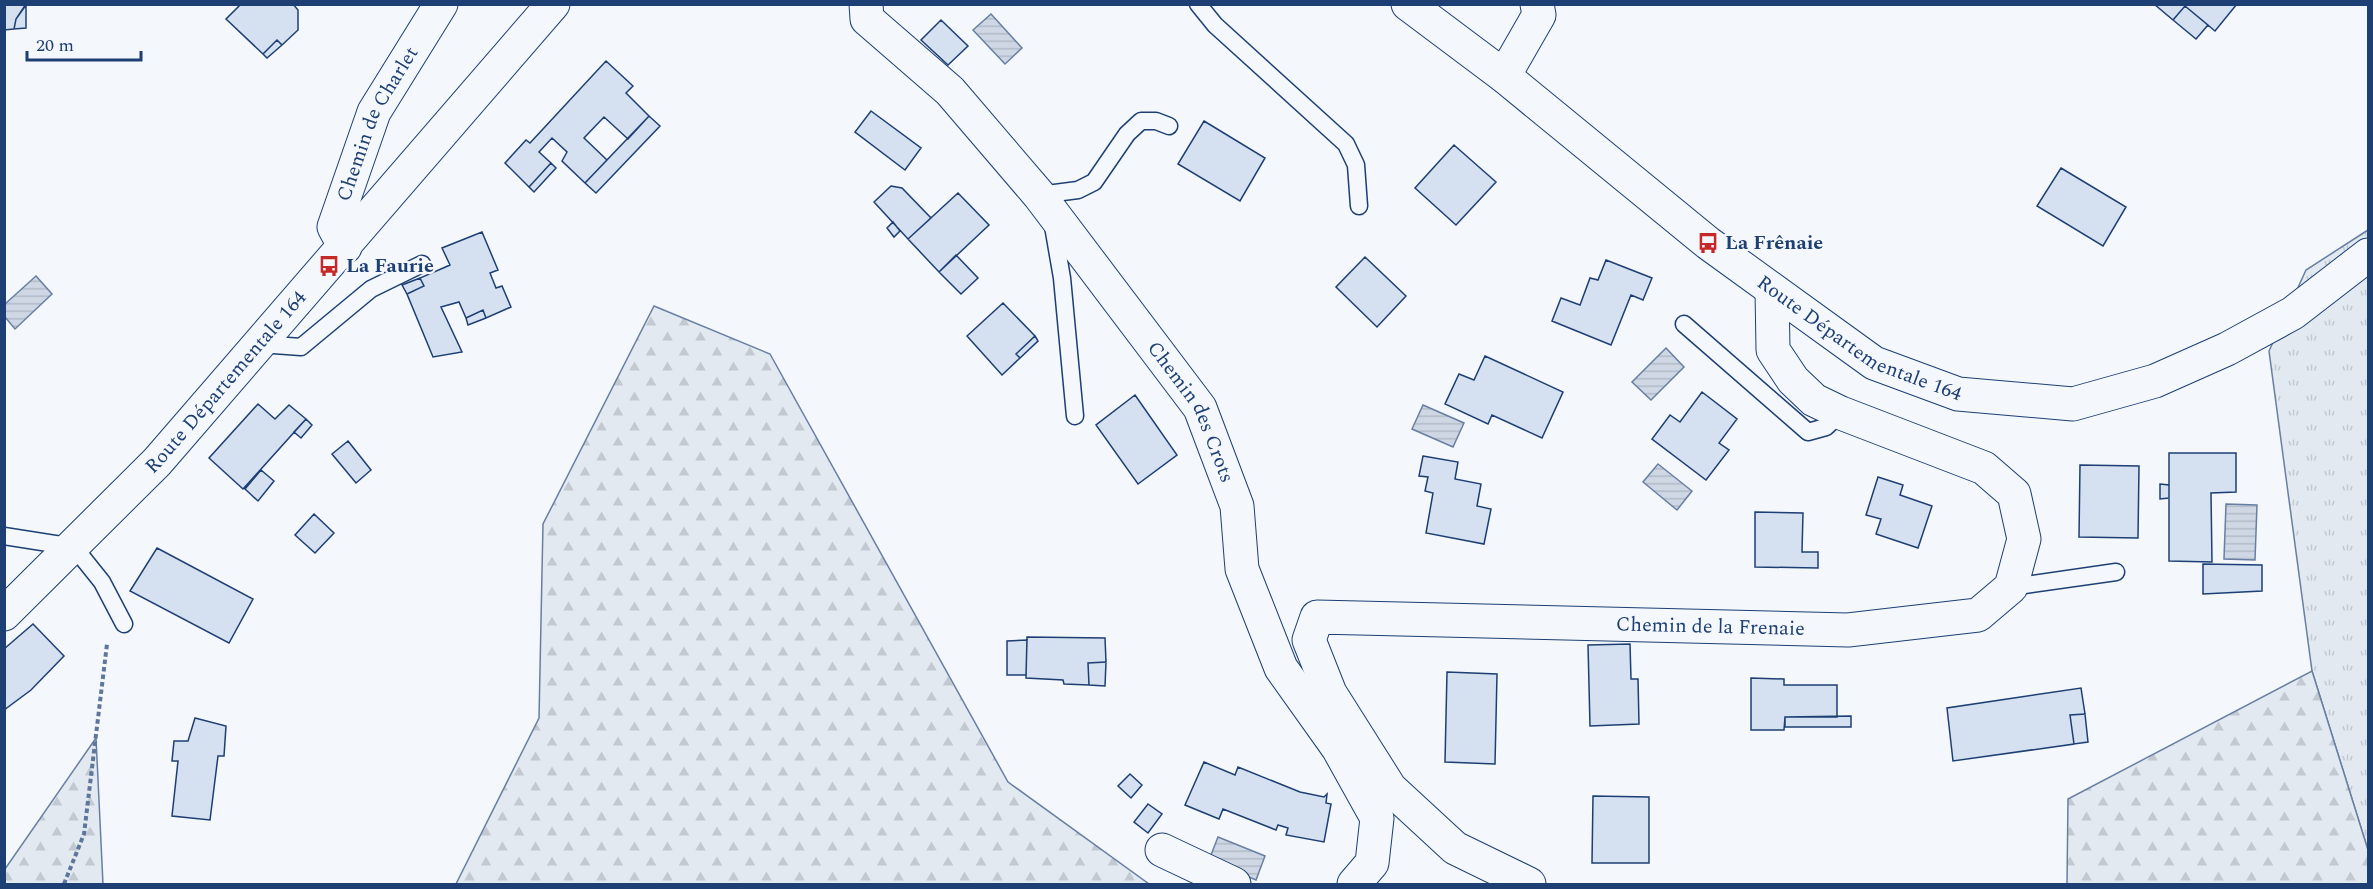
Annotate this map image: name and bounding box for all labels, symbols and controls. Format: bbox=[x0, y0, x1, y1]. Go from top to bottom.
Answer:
scale bar bbox=[27, 24, 141, 62]
text: 20 m bbox=[36, 32, 74, 59]
street label: Chemin de Charlet bbox=[329, 41, 426, 205]
place label: La Frênaie bbox=[1725, 228, 1823, 258]
bus stop icon: La Frênaie bbox=[1696, 231, 1720, 255]
place label: La Faurie bbox=[346, 251, 434, 281]
bus stop icon: La Faurie bbox=[317, 254, 341, 278]
street label: Route Départementale 164 bbox=[1751, 268, 1966, 409]
street label: Route Départementale 164 bbox=[138, 284, 314, 481]
street label: Chemin des Crots bbox=[1139, 335, 1242, 487]
street label: Chemin de la Frenaie bbox=[1616, 609, 1805, 644]

